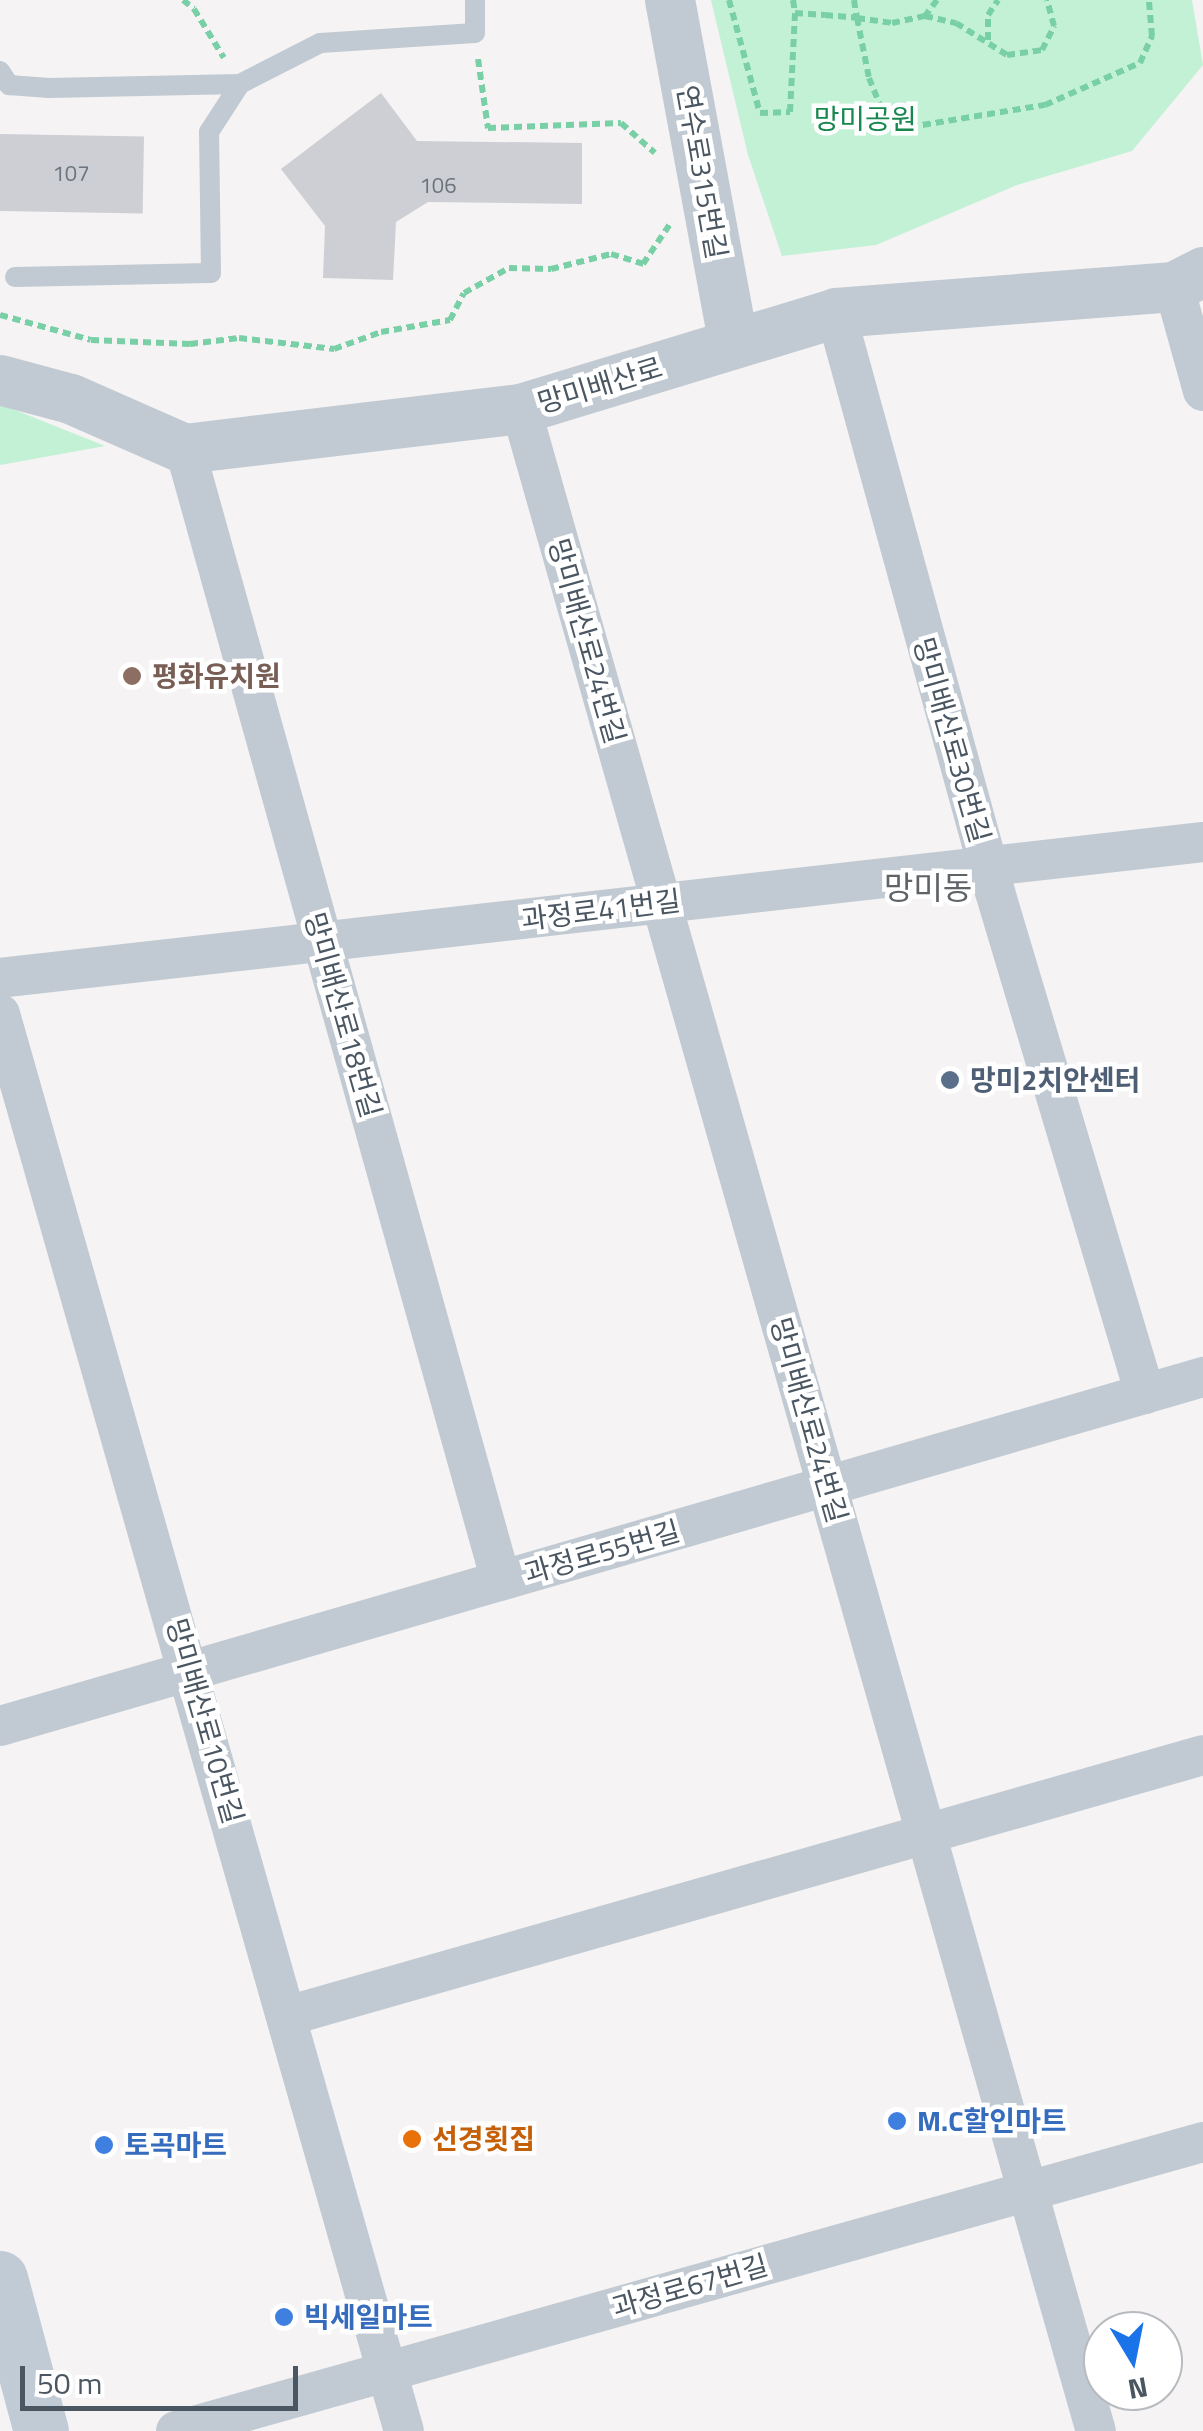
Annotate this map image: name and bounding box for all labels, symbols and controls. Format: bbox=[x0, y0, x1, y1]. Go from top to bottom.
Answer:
street label: 연수로315번길 bbox=[670, 82, 734, 262]
park label: 망미공원 bbox=[813, 102, 917, 136]
house number: 107 bbox=[53, 161, 89, 187]
house number: 106 bbox=[420, 173, 456, 199]
street label: 망미배산로 bbox=[534, 350, 666, 420]
street label: 망미배산로24번길 bbox=[542, 535, 632, 747]
street label: 망미배산로30번길 bbox=[907, 634, 997, 846]
place label: 평화유치원 bbox=[152, 659, 281, 693]
marker: 평화유치원 bbox=[121, 665, 143, 687]
district label: 망미동 bbox=[884, 868, 972, 906]
street label: 과정로41번길 bbox=[519, 884, 683, 936]
street label: 망미배산로18번길 bbox=[298, 909, 388, 1121]
place label: 망미2치안센터 bbox=[970, 1063, 1140, 1097]
marker: 망미2치안센터 bbox=[939, 1069, 961, 1091]
street label: 망미배산로24번길 bbox=[764, 1314, 854, 1526]
street label: 과정로55번길 bbox=[520, 1514, 684, 1590]
street label: 망미배산로10번길 bbox=[160, 1615, 250, 1827]
place label: M.C할인마트 bbox=[917, 2104, 1066, 2138]
marker: M.C할인마트 bbox=[886, 2110, 908, 2132]
place label: 선경횟집 bbox=[432, 2122, 535, 2156]
place label: 토곡마트 bbox=[124, 2128, 227, 2162]
marker: 선경횟집 bbox=[401, 2128, 423, 2150]
marker: 토곡마트 bbox=[93, 2134, 115, 2156]
street label: 과정로67번길 bbox=[608, 2248, 772, 2324]
place label: 빅세일마트 bbox=[304, 2300, 433, 2334]
marker: 빅세일마트 bbox=[273, 2306, 295, 2328]
north arrow bbox=[1083, 2311, 1183, 2411]
scale bar bbox=[25, 2346, 302, 2408]
text: 50 m bbox=[37, 2360, 102, 2406]
text: N bbox=[1125, 2366, 1151, 2412]

